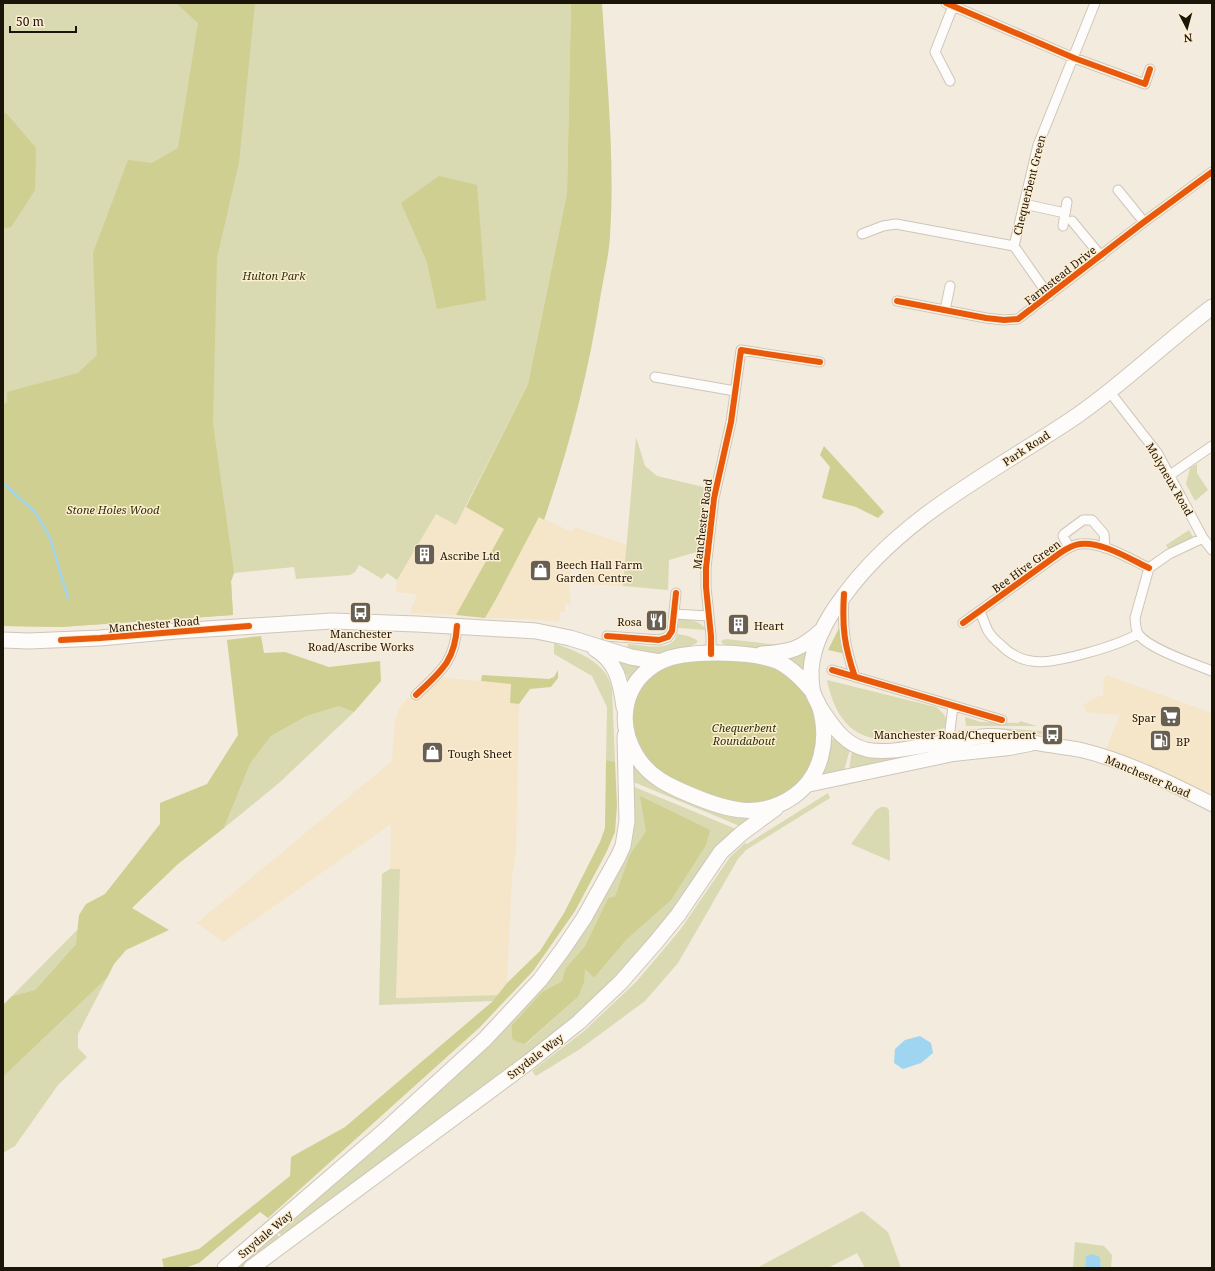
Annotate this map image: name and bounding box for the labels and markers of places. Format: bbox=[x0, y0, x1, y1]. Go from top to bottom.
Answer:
building icon: Ascribe Ltd bbox=[412, 542, 438, 568]
place label: Ascribe Ltd bbox=[440, 548, 500, 563]
shop icon: Beech Hall Farm Garden Centre bbox=[528, 557, 554, 583]
place label: Beech Hall Farm Garden Centre bbox=[556, 557, 643, 585]
bus stop icon: Manchester Road/Ascribe Works bbox=[348, 600, 374, 626]
restaurant icon: Rosa bbox=[644, 608, 670, 634]
building icon: Heart bbox=[725, 612, 751, 638]
place label: Rosa bbox=[617, 614, 642, 629]
place label: Heart bbox=[754, 618, 784, 633]
place label: Manchester Road/Ascribe Works bbox=[308, 626, 414, 654]
supermarket icon: Spar bbox=[1158, 704, 1184, 730]
place label: Spar bbox=[1132, 710, 1157, 725]
bus stop icon: Manchester Road/Chequerbent bbox=[1039, 721, 1065, 747]
place label: Manchester Road/Chequerbent bbox=[874, 727, 1036, 742]
fuel station icon: BP bbox=[1147, 728, 1173, 754]
place label: BP bbox=[1176, 734, 1190, 749]
shop icon: Tough Sheet bbox=[420, 740, 446, 766]
place label: Tough Sheet bbox=[448, 746, 512, 761]

